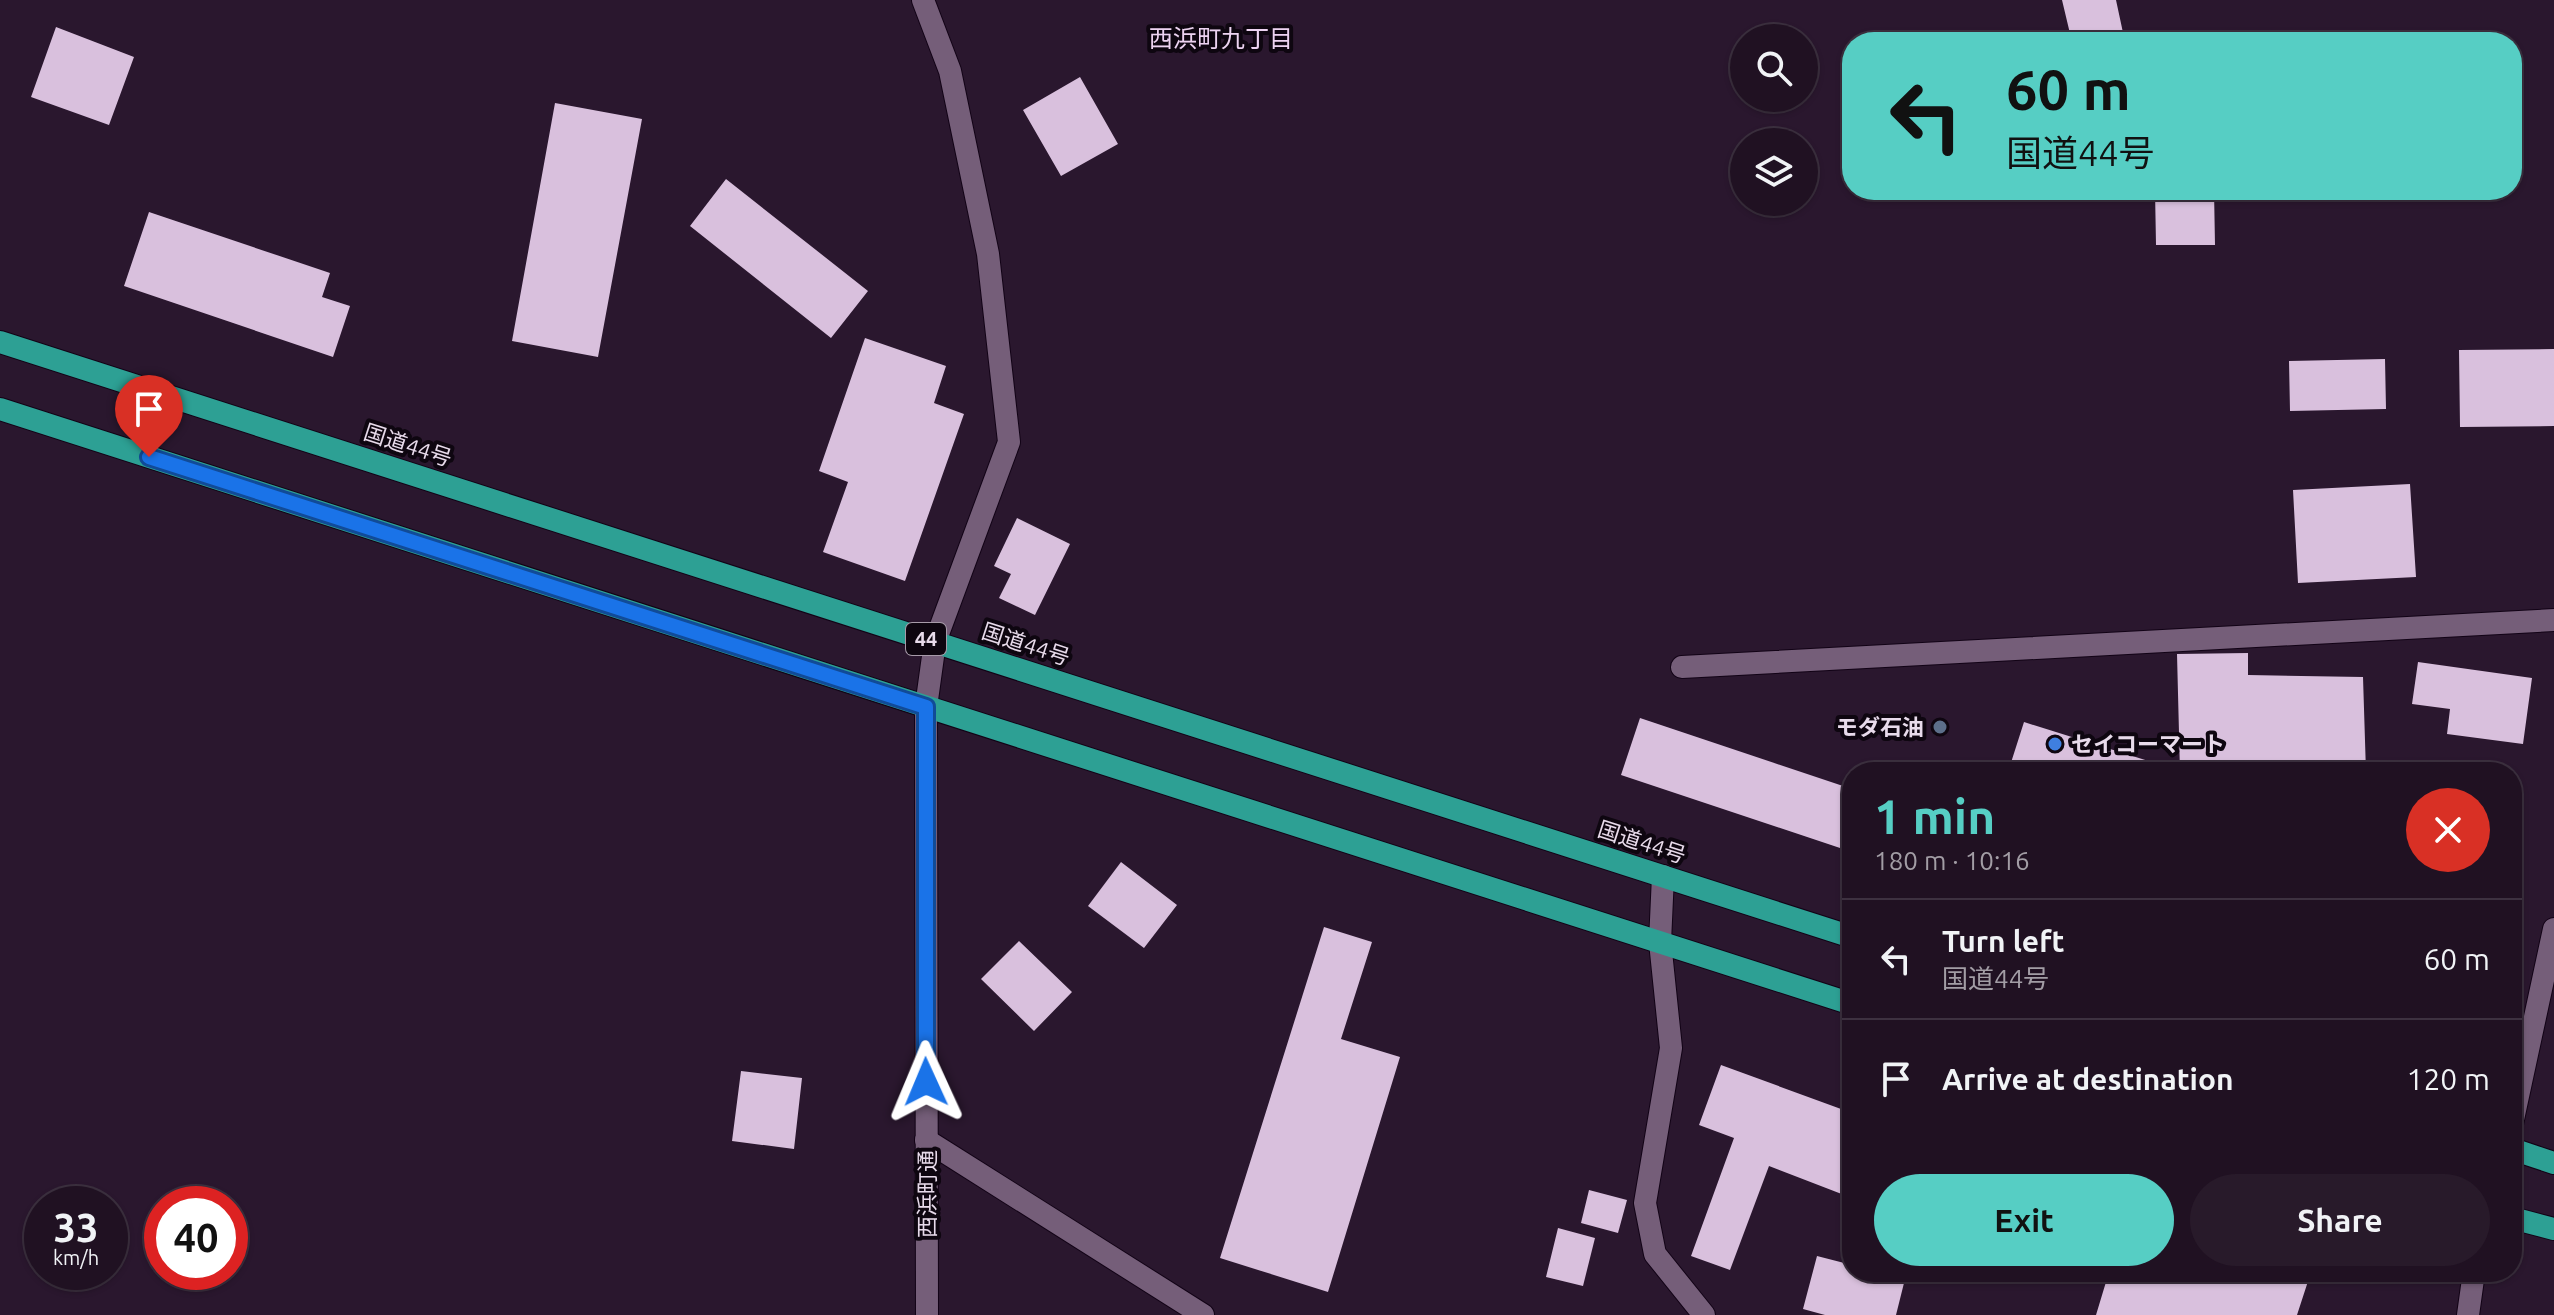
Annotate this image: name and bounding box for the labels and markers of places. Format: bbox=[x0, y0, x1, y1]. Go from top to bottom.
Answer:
pin bbox=[115, 375, 183, 457]
place label: モダ石油 bbox=[1836, 714, 1924, 739]
marker: モダ石油 bbox=[1931, 718, 1949, 736]
place label: セイコーマート bbox=[2071, 731, 2225, 756]
marker: セイコーマート bbox=[2046, 735, 2064, 753]

